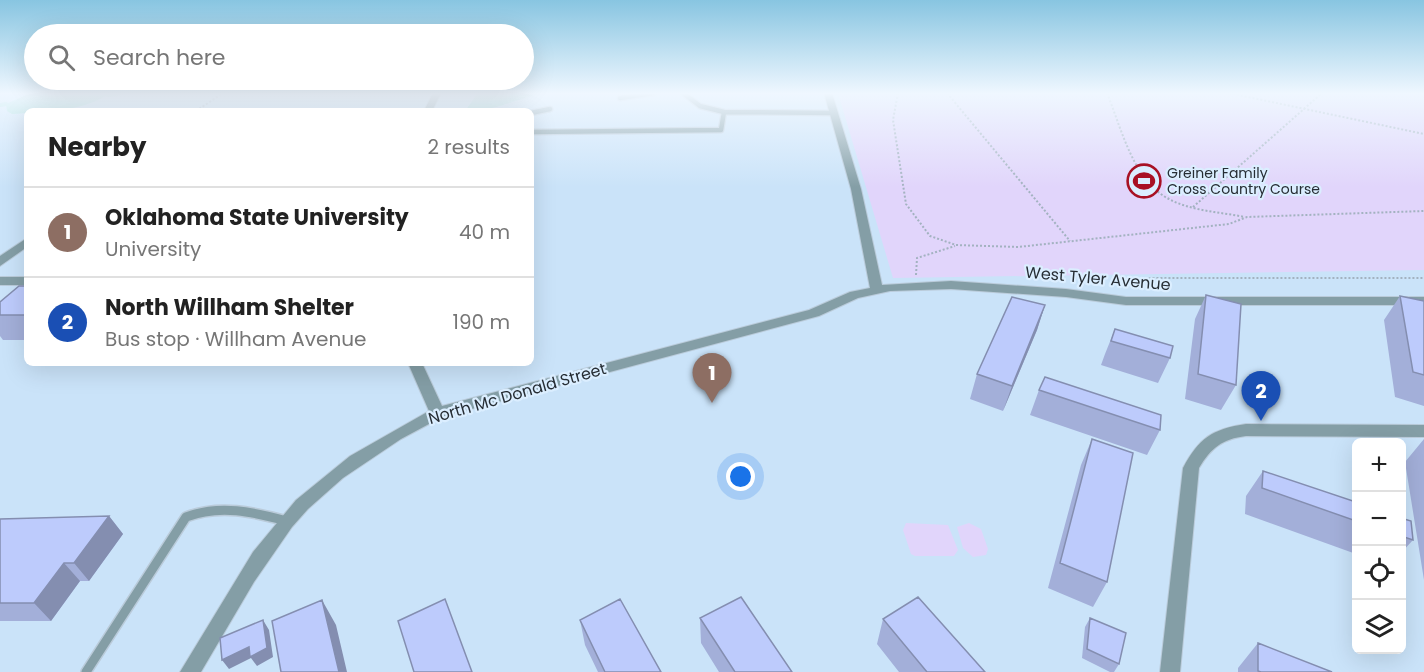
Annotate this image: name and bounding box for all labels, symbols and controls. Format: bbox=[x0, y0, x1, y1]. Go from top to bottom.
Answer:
search box bbox=[24, 24, 534, 90]
icon: search bbox=[45, 41, 78, 74]
text: Search here bbox=[93, 42, 226, 73]
text: Nearby bbox=[48, 129, 146, 165]
text: 2 results bbox=[427, 133, 510, 161]
sports icon: Greiner Family Cross Country Course bbox=[1126, 163, 1162, 199]
place label: Greiner Family Cross Country Course bbox=[1167, 163, 1320, 199]
text: Oklahoma State University bbox=[105, 202, 409, 233]
text: 1 bbox=[64, 218, 71, 246]
text: 40 m bbox=[459, 218, 510, 246]
text: University bbox=[105, 235, 201, 263]
street label: West Tyler Avenue bbox=[1024, 261, 1172, 296]
text: North Willham Shelter bbox=[105, 292, 354, 323]
text: 2 bbox=[62, 308, 73, 336]
text: 190 m bbox=[453, 308, 510, 336]
text: Bus stop · Willham Avenue bbox=[105, 325, 366, 353]
pin: 1 bbox=[692, 354, 732, 403]
street label: North Mc Donald Street bbox=[426, 357, 609, 430]
pin: 2 bbox=[1242, 372, 1280, 421]
map controls bbox=[1352, 438, 1406, 654]
button: + bbox=[1352, 438, 1406, 492]
your location bbox=[726, 462, 755, 491]
button: − bbox=[1352, 492, 1406, 546]
button: locate bbox=[1352, 546, 1406, 600]
button: layers bbox=[1352, 600, 1406, 654]

